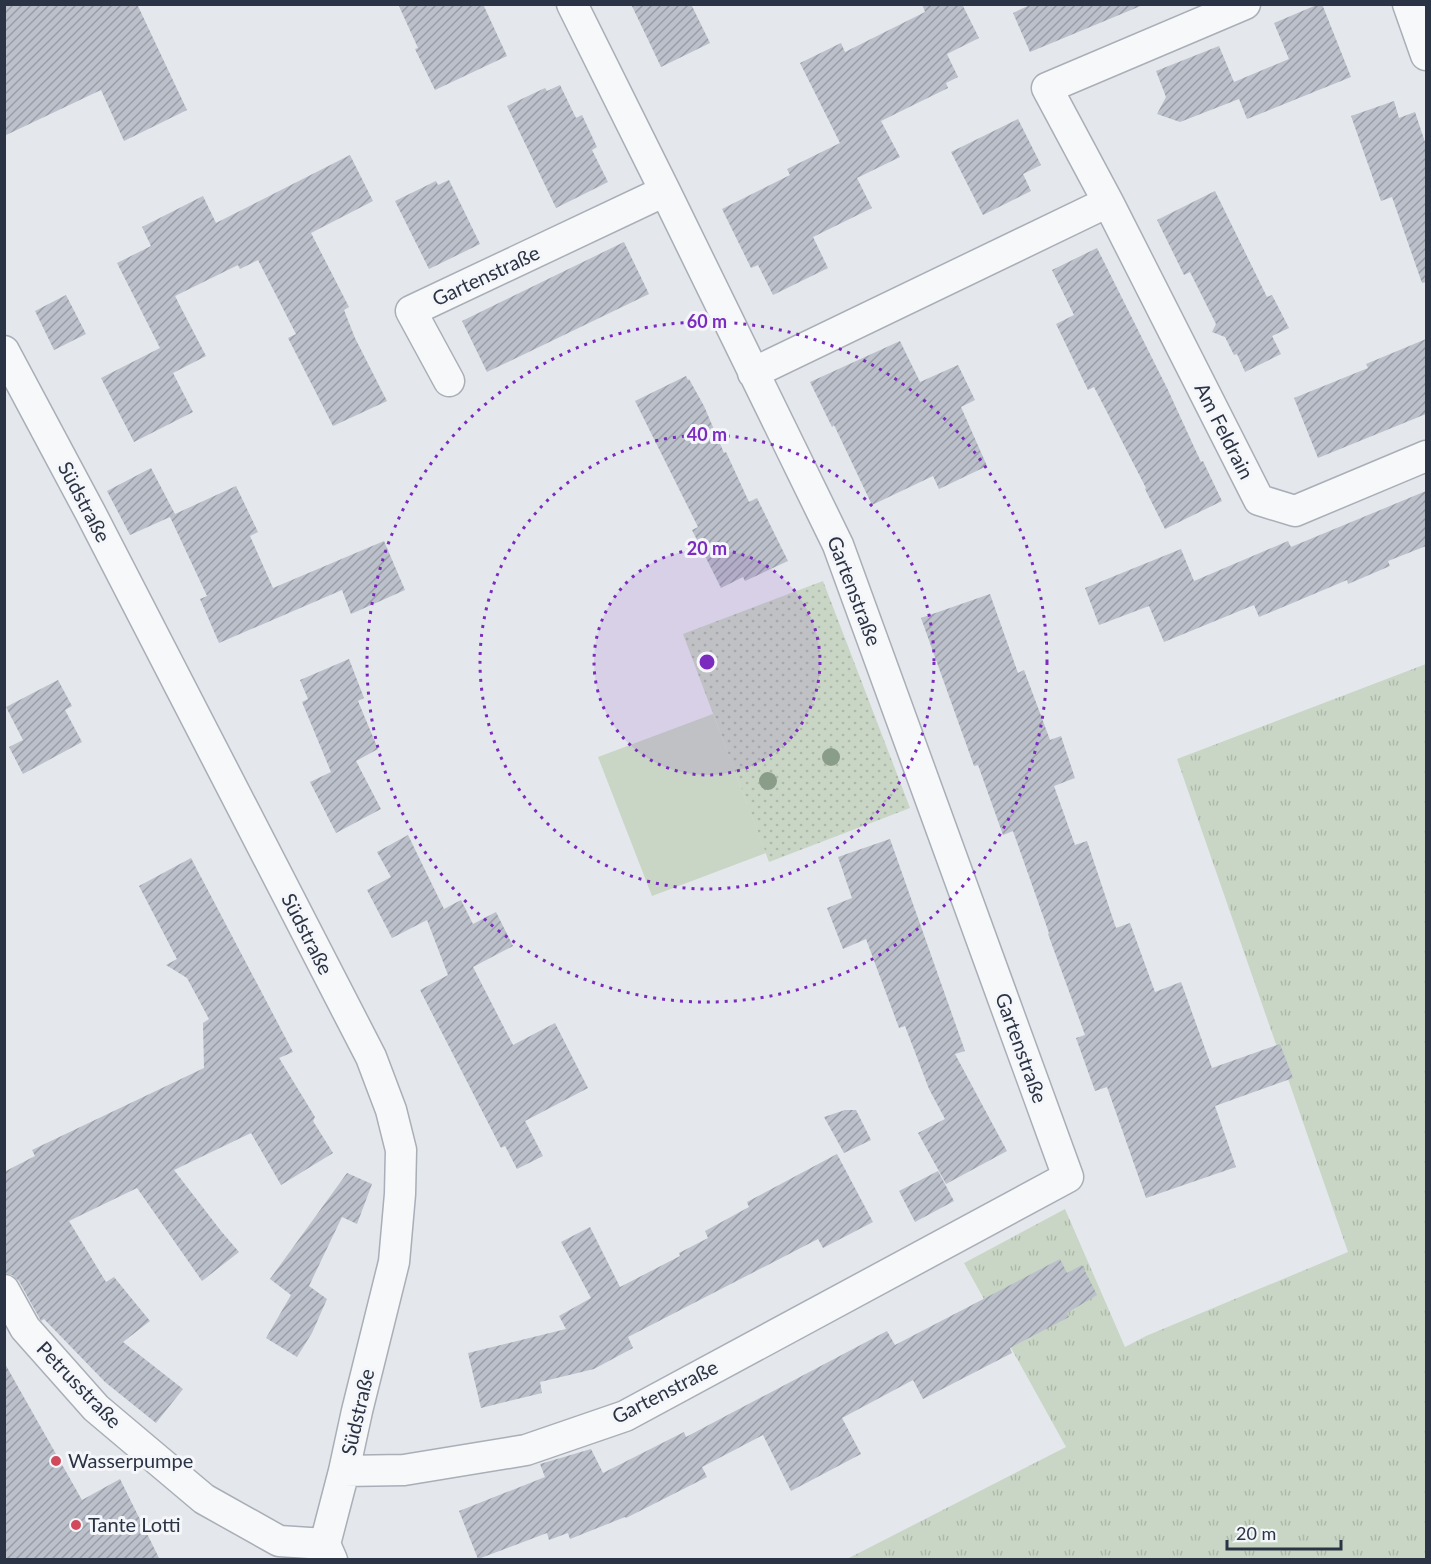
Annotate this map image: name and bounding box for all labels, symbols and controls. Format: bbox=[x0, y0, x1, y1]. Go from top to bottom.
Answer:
street label: Gartenstraße bbox=[428, 240, 543, 310]
text: 60 m bbox=[687, 310, 727, 332]
street label: Am Feldrain bbox=[1190, 378, 1259, 483]
text: 40 m bbox=[687, 423, 727, 445]
street label: Südstraße bbox=[54, 457, 116, 546]
street label: Gartenstraße bbox=[823, 532, 887, 649]
text: 20 m bbox=[687, 537, 727, 559]
centre of rings bbox=[697, 652, 717, 672]
street label: Südstraße bbox=[277, 889, 339, 978]
street label: Gartenstraße bbox=[991, 989, 1053, 1106]
street label: Petrusstraße bbox=[32, 1336, 127, 1433]
street label: Gartenstraße bbox=[608, 1354, 722, 1428]
street label: Südstraße bbox=[335, 1366, 379, 1457]
place label: Wasserpumpe bbox=[68, 1448, 193, 1472]
marker: Wasserpumpe bbox=[49, 1454, 63, 1468]
place label: Tante Lotti bbox=[88, 1512, 181, 1536]
scale bar bbox=[1227, 1513, 1341, 1551]
marker: Tante Lotti bbox=[69, 1518, 83, 1532]
text: 20 m bbox=[1236, 1522, 1276, 1544]

